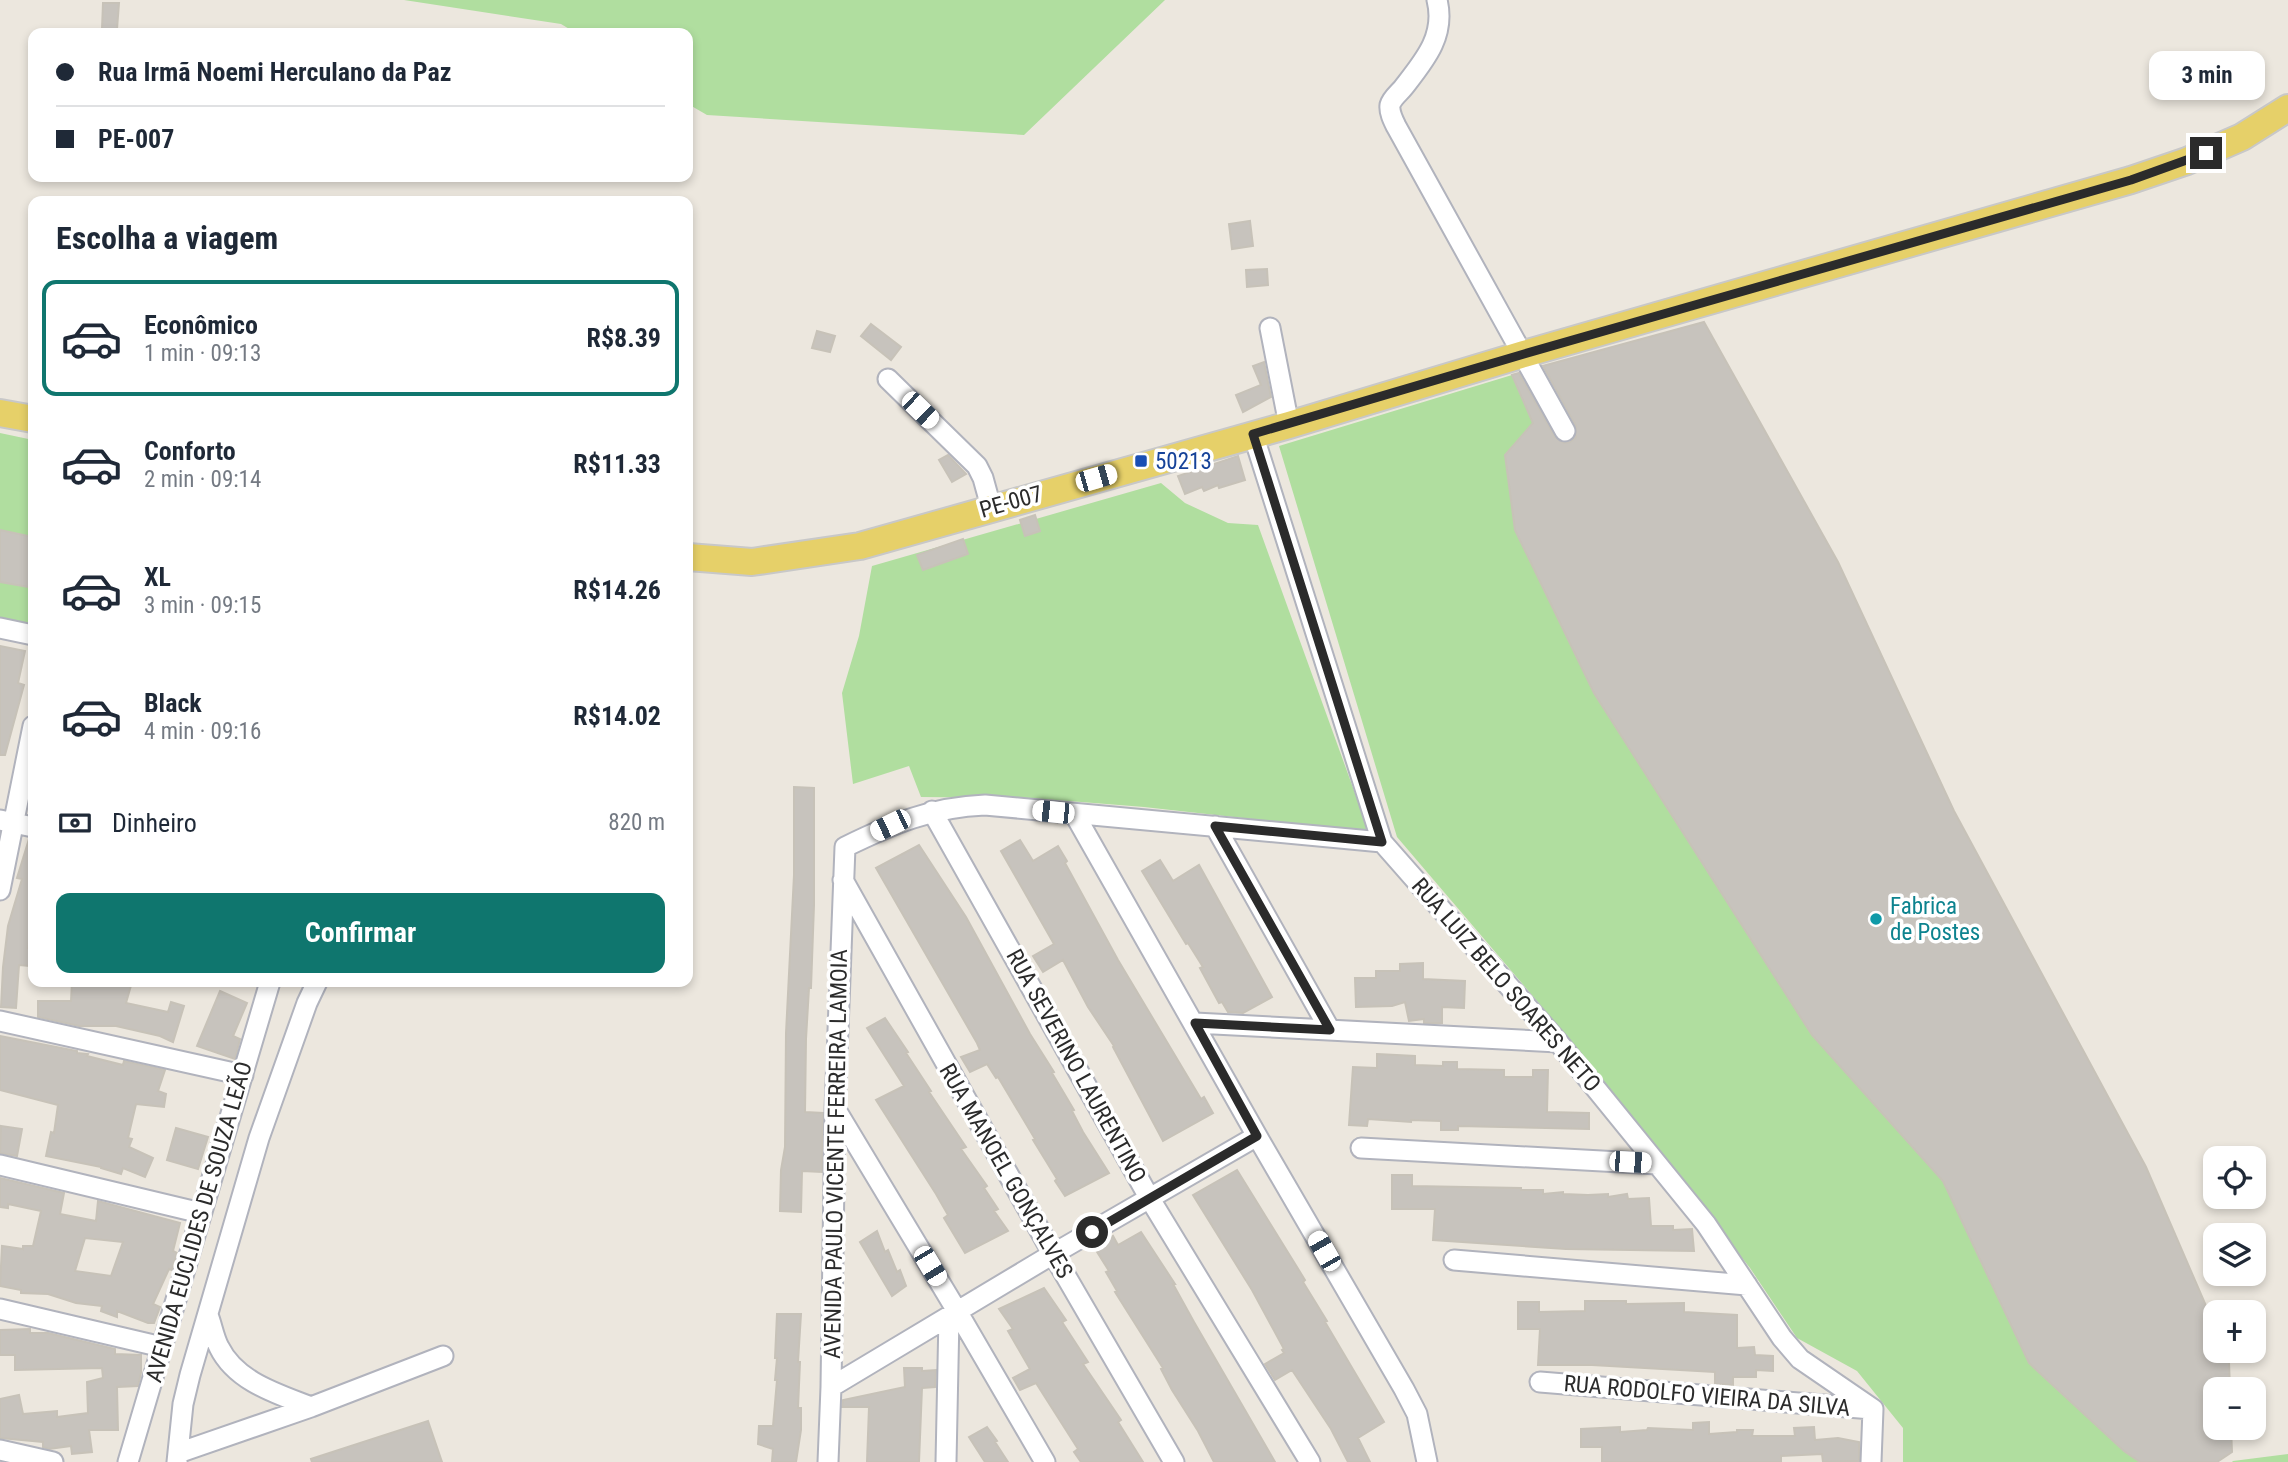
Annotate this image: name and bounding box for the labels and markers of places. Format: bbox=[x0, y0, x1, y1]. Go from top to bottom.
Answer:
place label: 50213 bbox=[1155, 448, 1212, 475]
marker: 50213 bbox=[1133, 453, 1149, 469]
place label: Fabrica de Postes bbox=[1890, 893, 1980, 946]
marker: Fabrica de Postes bbox=[1868, 911, 1884, 927]

